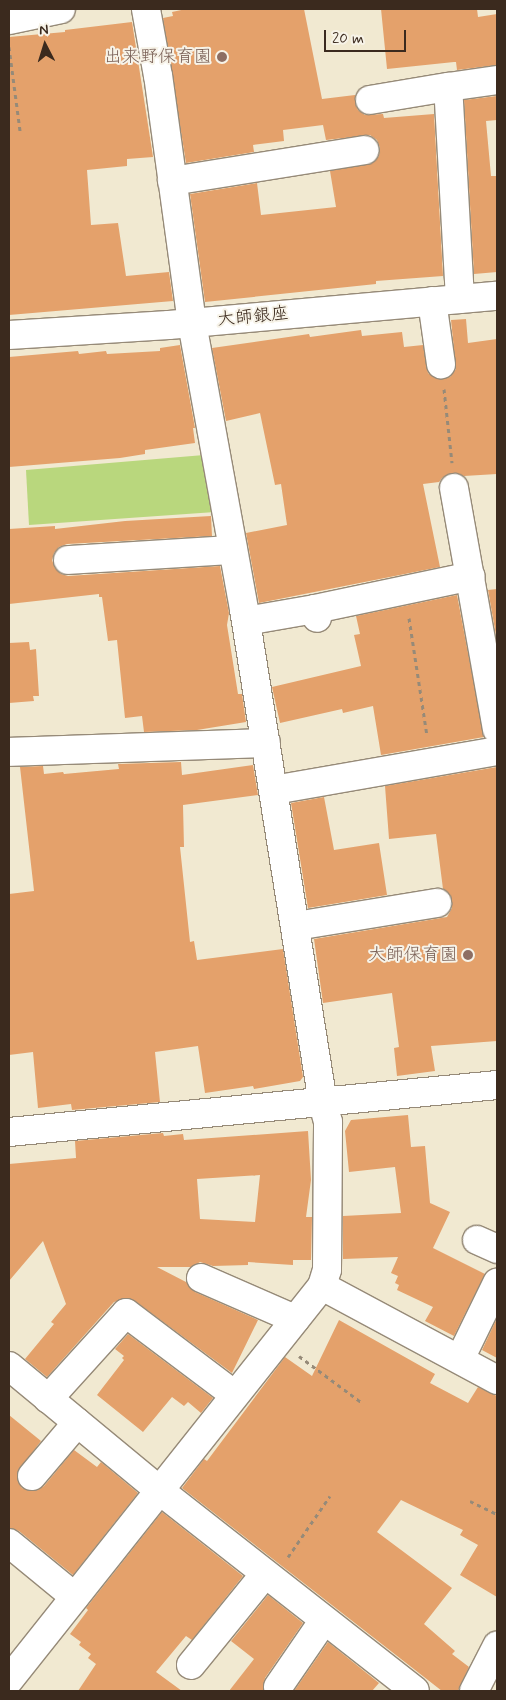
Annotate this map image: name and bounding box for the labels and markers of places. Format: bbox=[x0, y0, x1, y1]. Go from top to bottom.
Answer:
place label: 出来野保育園 bbox=[104, 46, 212, 68]
marker: 出来野保育園 bbox=[216, 51, 228, 63]
place label: 大師保育園 bbox=[368, 944, 458, 966]
marker: 大師保育園 bbox=[462, 949, 474, 961]

